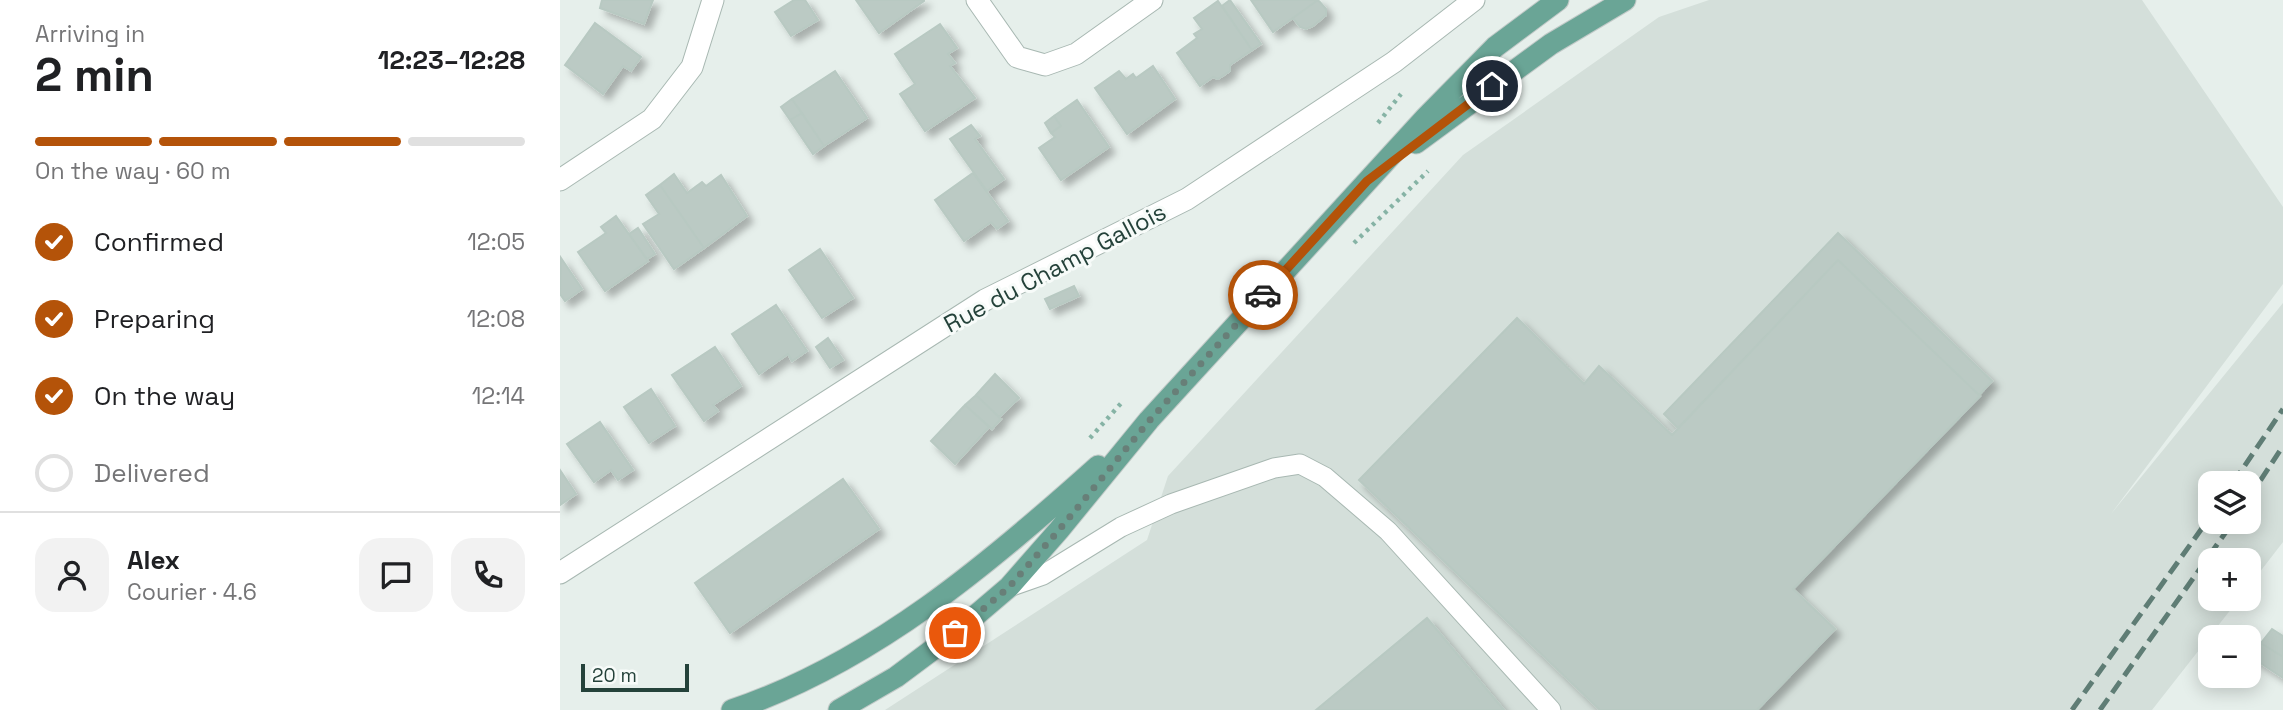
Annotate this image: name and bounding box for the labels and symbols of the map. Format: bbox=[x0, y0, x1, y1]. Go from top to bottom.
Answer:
pin bbox=[1462, 56, 1522, 116]
street label: Rue du Champ Gallois bbox=[938, 196, 1171, 339]
courier bbox=[1228, 260, 1298, 330]
pin bbox=[925, 603, 985, 663]
scale bar bbox=[581, 661, 690, 693]

